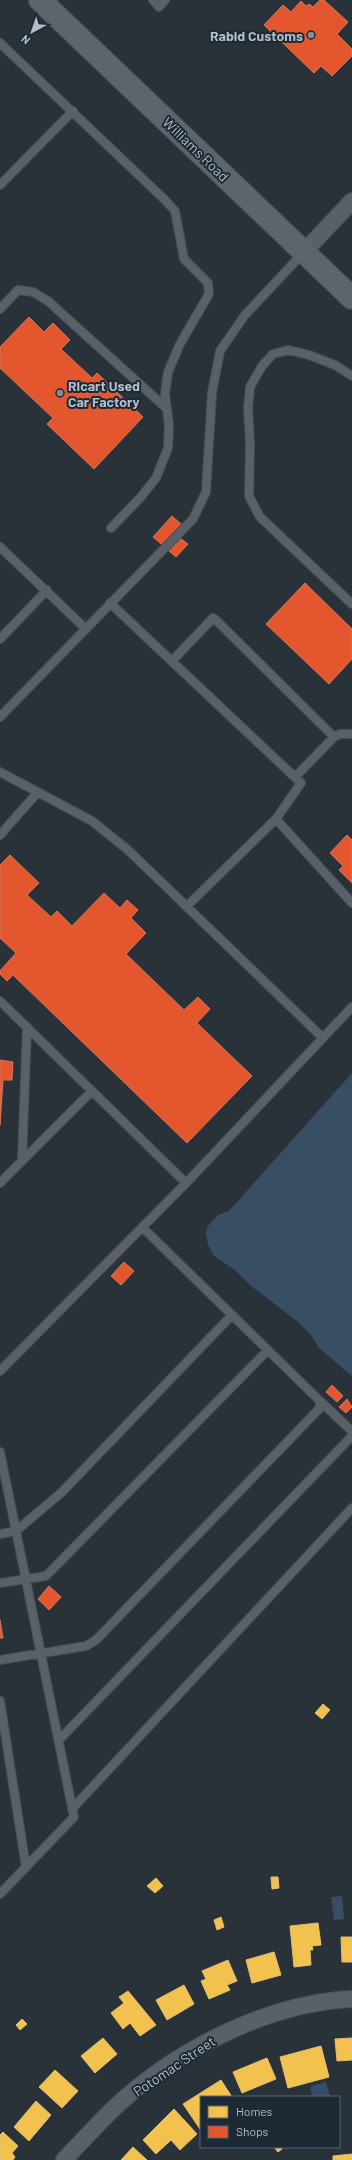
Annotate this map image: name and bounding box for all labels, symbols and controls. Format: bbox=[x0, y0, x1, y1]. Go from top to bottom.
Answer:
north arrow bbox=[12, 12, 52, 52]
place label: Rabid Customs bbox=[210, 27, 303, 44]
marker: Rabid Customs bbox=[306, 30, 316, 40]
text: N bbox=[18, 33, 32, 47]
street label: Williams Road bbox=[159, 113, 233, 185]
place label: Ricart Used Car Factory bbox=[68, 377, 140, 410]
marker: Ricart Used Car Factory bbox=[55, 388, 65, 398]
street label: Potomac Street bbox=[130, 2032, 218, 2100]
legend bbox=[200, 2096, 340, 2148]
text: Homes bbox=[236, 2104, 273, 2118]
text: Shops bbox=[236, 2124, 269, 2138]

